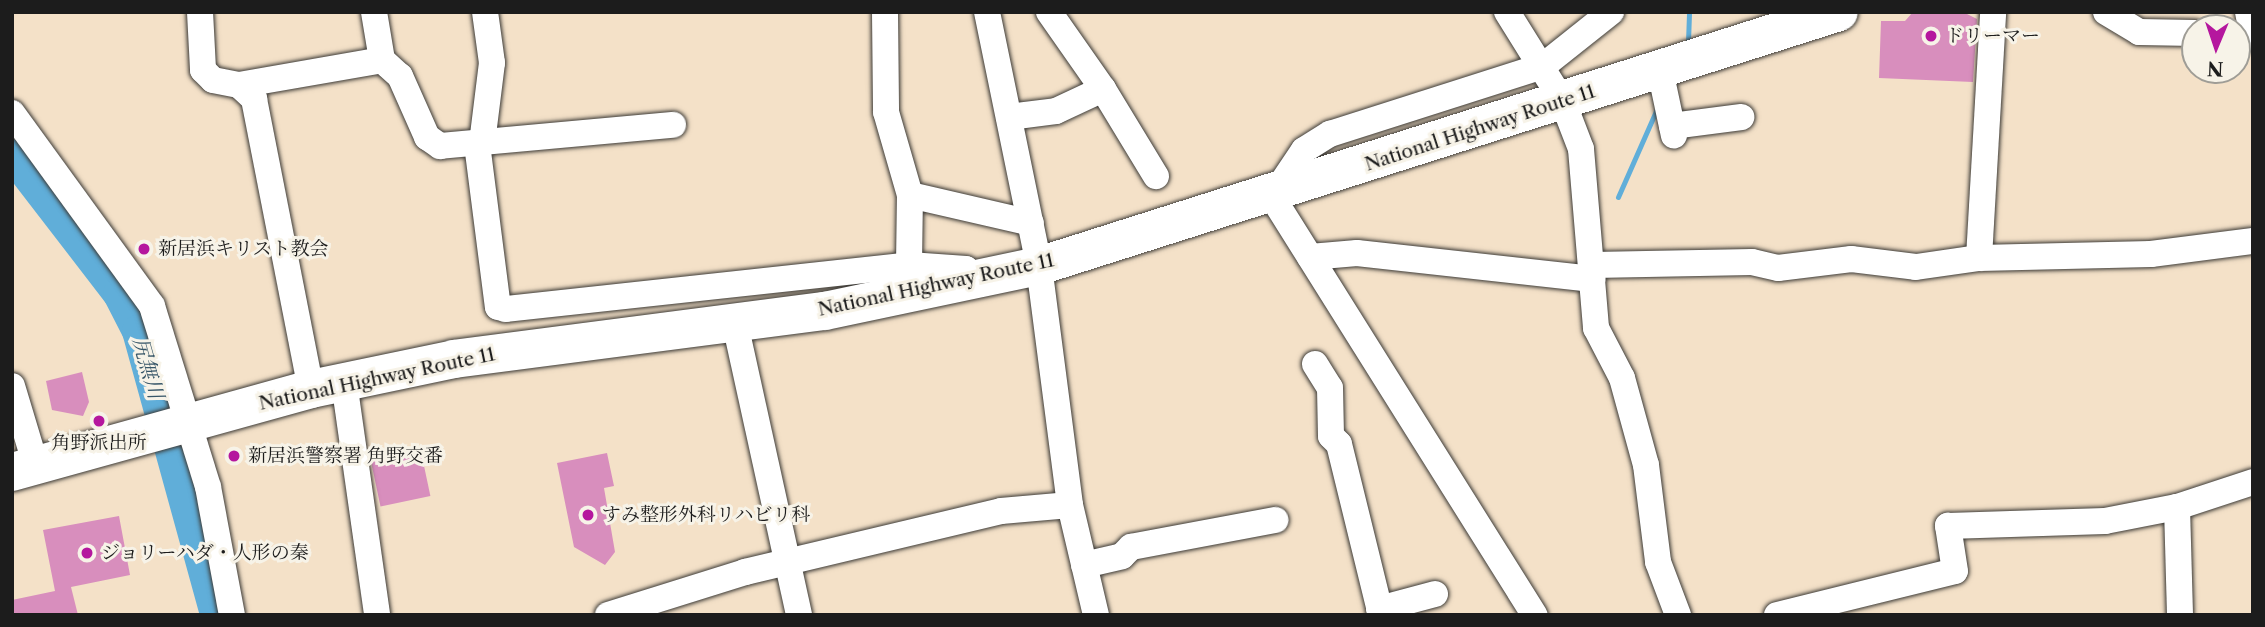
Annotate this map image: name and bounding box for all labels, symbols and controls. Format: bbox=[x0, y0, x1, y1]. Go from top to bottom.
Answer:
north arrow bbox=[2181, 14, 2251, 84]
place label: ドリーマー bbox=[1945, 25, 2040, 47]
marker: ドリーマー bbox=[1923, 28, 1939, 44]
text: N bbox=[2207, 57, 2224, 80]
street label: National Highway Route 11 bbox=[1362, 80, 1598, 176]
place label: 新居浜キリスト教会 bbox=[158, 238, 329, 260]
marker: 新居浜キリスト教会 bbox=[136, 241, 152, 257]
street label: National Highway Route 11 bbox=[816, 249, 1056, 321]
water label: 尻無川 bbox=[127, 334, 169, 402]
street label: National Highway Route 11 bbox=[257, 343, 497, 415]
marker: 角野派出所 bbox=[91, 413, 107, 429]
place label: 角野派出所 bbox=[52, 432, 146, 454]
place label: 新居浜警察署 角野交番 bbox=[248, 445, 443, 467]
marker: 新居浜警察署 角野交番 bbox=[226, 448, 242, 464]
place label: すみ整形外科リハビリ科 bbox=[602, 504, 811, 526]
marker: すみ整形外科リハビリ科 bbox=[580, 507, 596, 523]
place label: ジョリーハダ・人形の秦 bbox=[101, 542, 310, 564]
marker: ジョリーハダ・人形の秦 bbox=[79, 545, 95, 561]

